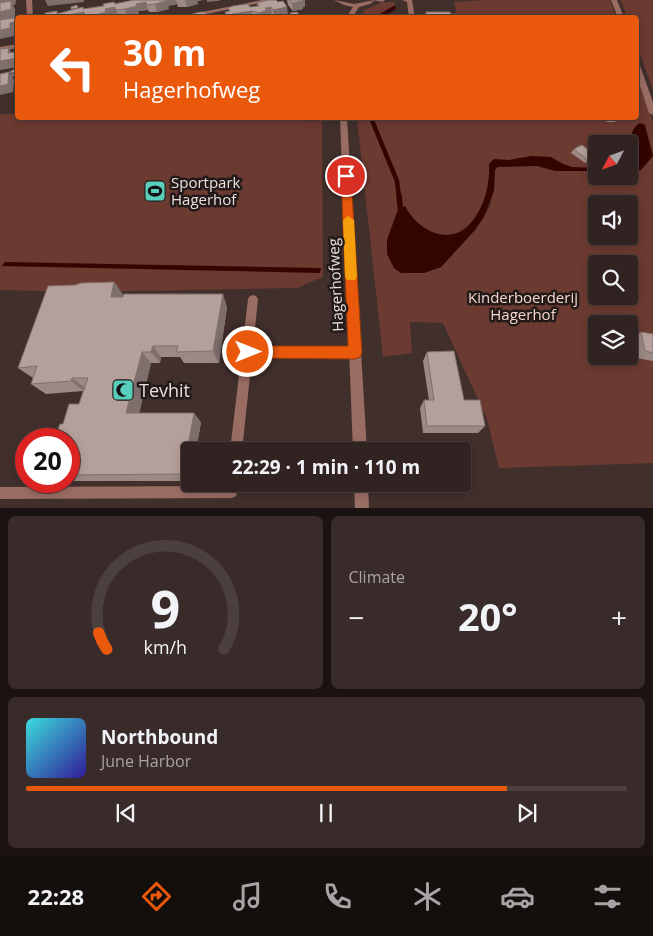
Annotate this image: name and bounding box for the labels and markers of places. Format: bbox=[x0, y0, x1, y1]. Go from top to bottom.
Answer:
pin bbox=[325, 155, 367, 197]
place label: Sportpark Hagerhof bbox=[171, 172, 241, 209]
sports icon: Sportpark Hagerhof bbox=[143, 179, 167, 203]
mosque icon: Tevhit bbox=[111, 378, 135, 402]
place label: Tevhit bbox=[139, 378, 190, 402]

